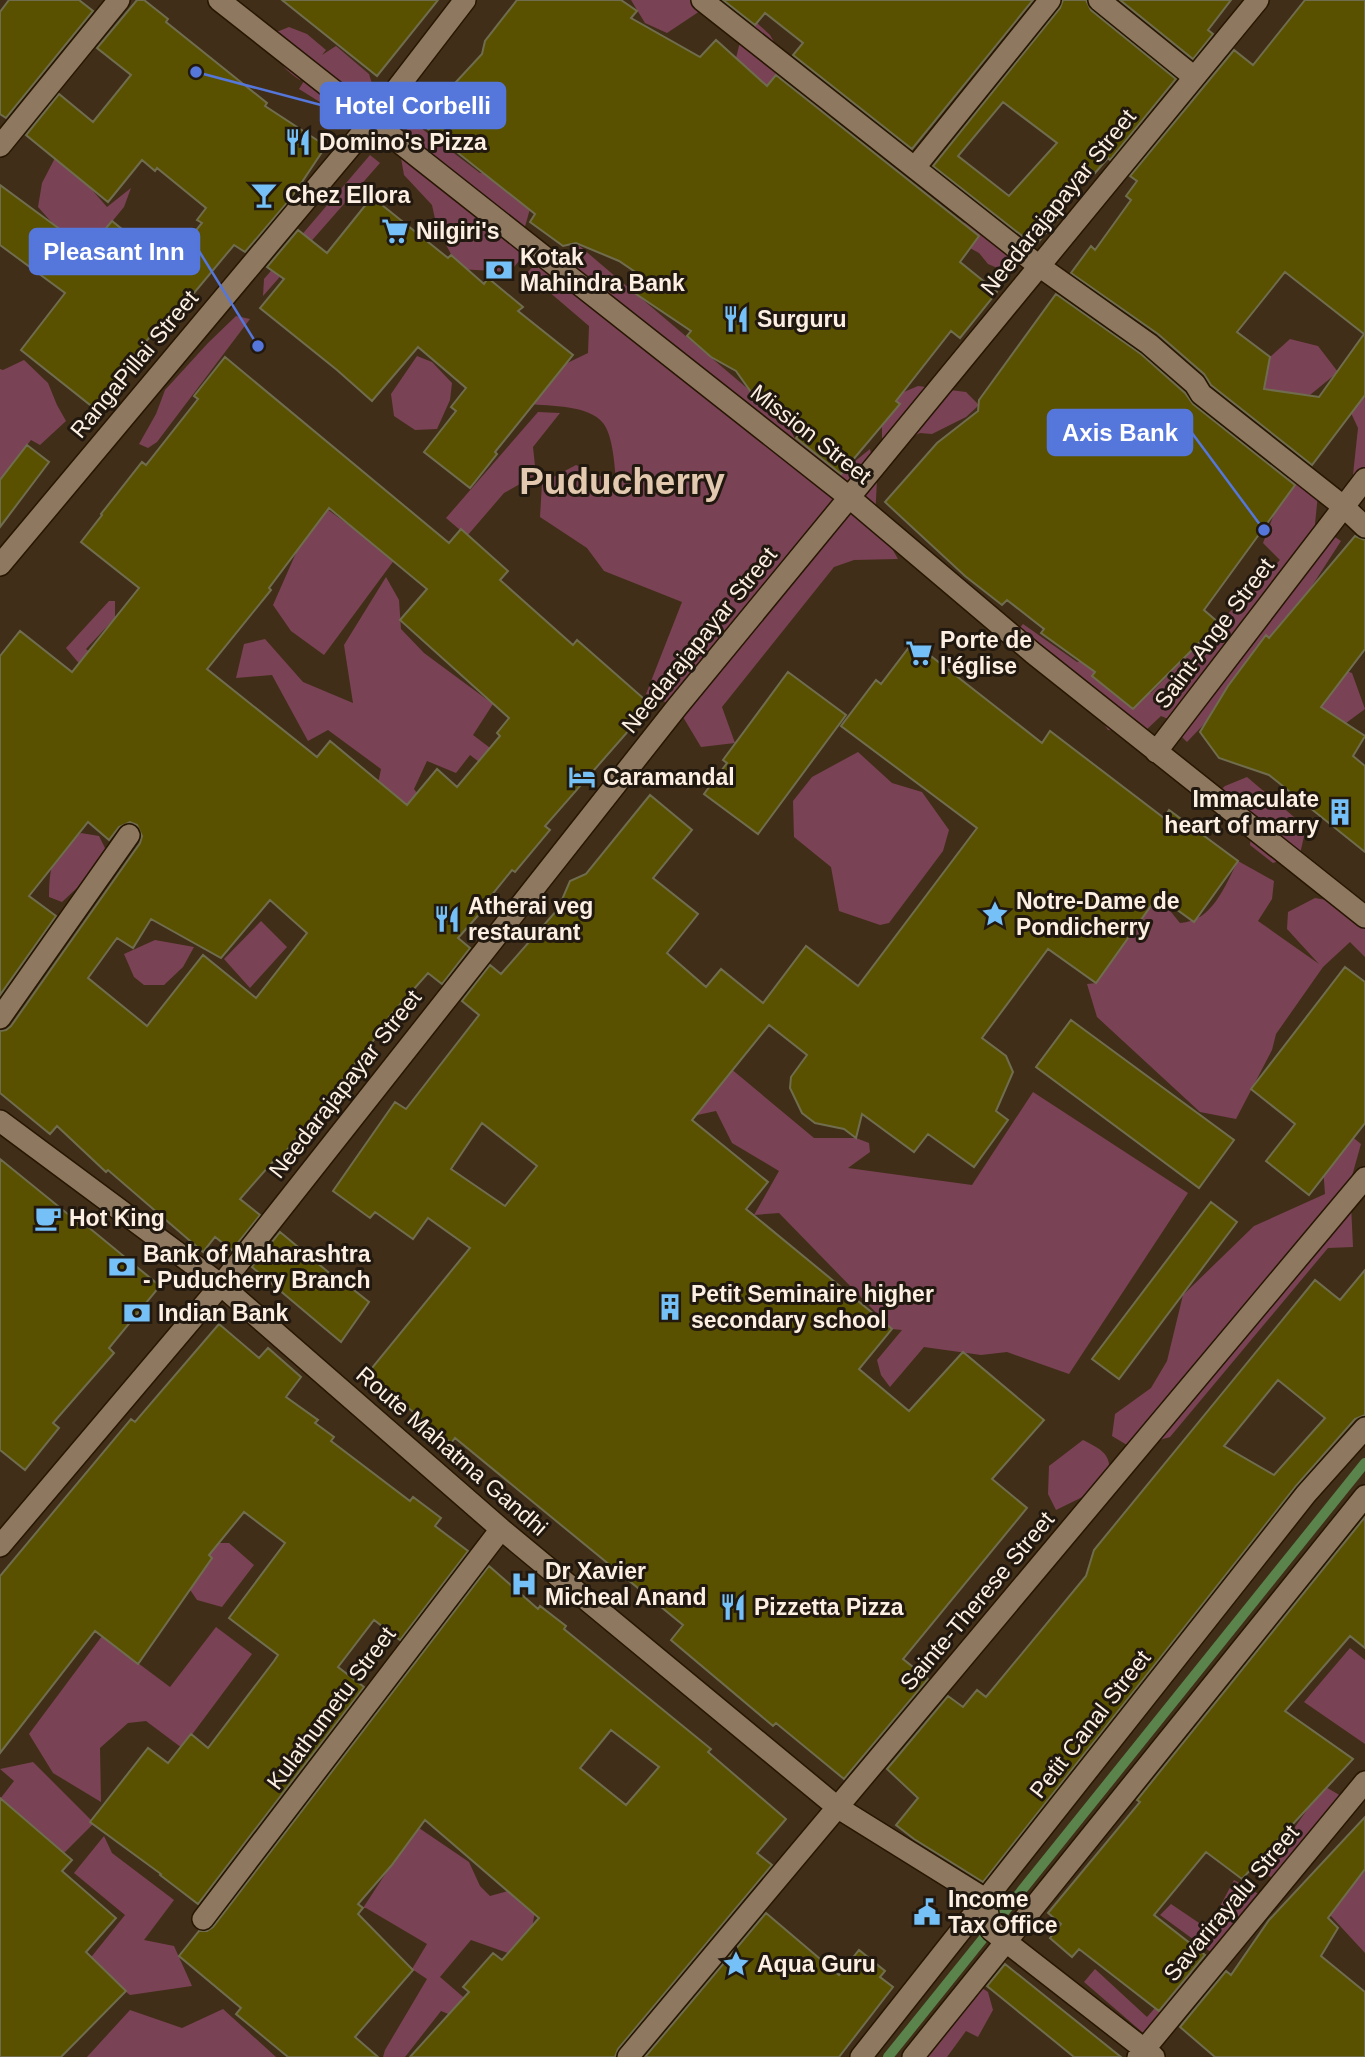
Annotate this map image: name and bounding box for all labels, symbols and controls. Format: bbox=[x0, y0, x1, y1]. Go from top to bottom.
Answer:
callout: Hotel Corbelli bbox=[321, 83, 505, 128]
text: Hotel Corbelli bbox=[335, 92, 491, 119]
street label: Needarajapayar Street bbox=[975, 103, 1141, 300]
restaurant icon: Domino's Pizza bbox=[283, 127, 313, 157]
place label: Domino's Pizza bbox=[319, 129, 487, 155]
bar icon: Chez Ellora bbox=[249, 180, 279, 210]
place label: Chez Ellora bbox=[285, 182, 410, 208]
supermarket icon: Nilgiri's bbox=[380, 216, 410, 246]
place label: Nilgiri's bbox=[416, 218, 499, 244]
callout: Pleasant Inn bbox=[30, 229, 199, 274]
text: Pleasant Inn bbox=[43, 238, 185, 265]
place label: Kotak Mahindra Bank bbox=[520, 244, 685, 296]
bank icon: Kotak Mahindra Bank bbox=[484, 255, 514, 285]
street label: RangaPillai Street bbox=[65, 285, 204, 443]
restaurant icon: Surguru bbox=[721, 304, 751, 334]
place label: Surguru bbox=[757, 306, 846, 332]
street label: Mission Street bbox=[746, 379, 877, 489]
callout: Axis Bank bbox=[1048, 410, 1192, 455]
text: Axis Bank bbox=[1062, 419, 1179, 446]
district label: Puducherry bbox=[519, 461, 725, 502]
street label: Needarajapayar Street bbox=[616, 541, 782, 738]
street label: Saint-Ange Street bbox=[1149, 552, 1279, 713]
place label: Porte de l'église bbox=[940, 627, 1032, 679]
supermarket icon: Porte de l'église bbox=[904, 638, 934, 668]
hotel icon: Caramandal bbox=[567, 762, 597, 792]
place label: Caramandal bbox=[603, 764, 735, 790]
place label: Immaculate heart of marry bbox=[1164, 786, 1319, 838]
building icon: Immaculate heart of marry bbox=[1325, 797, 1355, 827]
place label: Notre-Dame de Pondicherry bbox=[1016, 888, 1180, 940]
place label: Atherai veg restaurant bbox=[468, 893, 593, 945]
place icon: Notre-Dame de Pondicherry bbox=[980, 899, 1010, 929]
restaurant icon: Atherai veg restaurant bbox=[432, 904, 462, 934]
street label: Needarajapayar Street bbox=[264, 984, 427, 1183]
cafe icon: Hot King bbox=[33, 1203, 63, 1233]
place label: Hot King bbox=[69, 1205, 165, 1231]
place label: Bank of Maharashtra - Puducherry Branch bbox=[143, 1241, 371, 1293]
bank icon: Bank of Maharashtra - Puducherry Branch bbox=[107, 1252, 137, 1282]
place label: Petit Seminaire higher secondary school bbox=[691, 1281, 934, 1333]
building icon: Petit Seminaire higher secondary school bbox=[655, 1292, 685, 1322]
bank icon: Indian Bank bbox=[122, 1298, 152, 1328]
place label: Indian Bank bbox=[158, 1300, 289, 1326]
street label: Route Mahatma Gandhi bbox=[351, 1361, 553, 1541]
street label: Sainte-Therese Street bbox=[895, 1506, 1060, 1696]
place label: Dr Xavier Micheal Anand bbox=[545, 1558, 706, 1610]
hospital icon: Dr Xavier Micheal Anand bbox=[509, 1569, 539, 1599]
restaurant icon: Pizzetta Pizza bbox=[718, 1592, 748, 1622]
place label: Pizzetta Pizza bbox=[754, 1594, 904, 1620]
street label: Kulathumetu Street bbox=[261, 1621, 401, 1794]
street label: Petit Canal Street bbox=[1024, 1644, 1156, 1803]
street label: Savarirayalu Street bbox=[1158, 1819, 1304, 1986]
place label: Income Tax Office bbox=[948, 1886, 1058, 1938]
public building icon: Income Tax Office bbox=[912, 1897, 942, 1927]
place icon: Aqua Guru bbox=[721, 1949, 751, 1979]
place label: Aqua Guru bbox=[757, 1951, 876, 1977]

